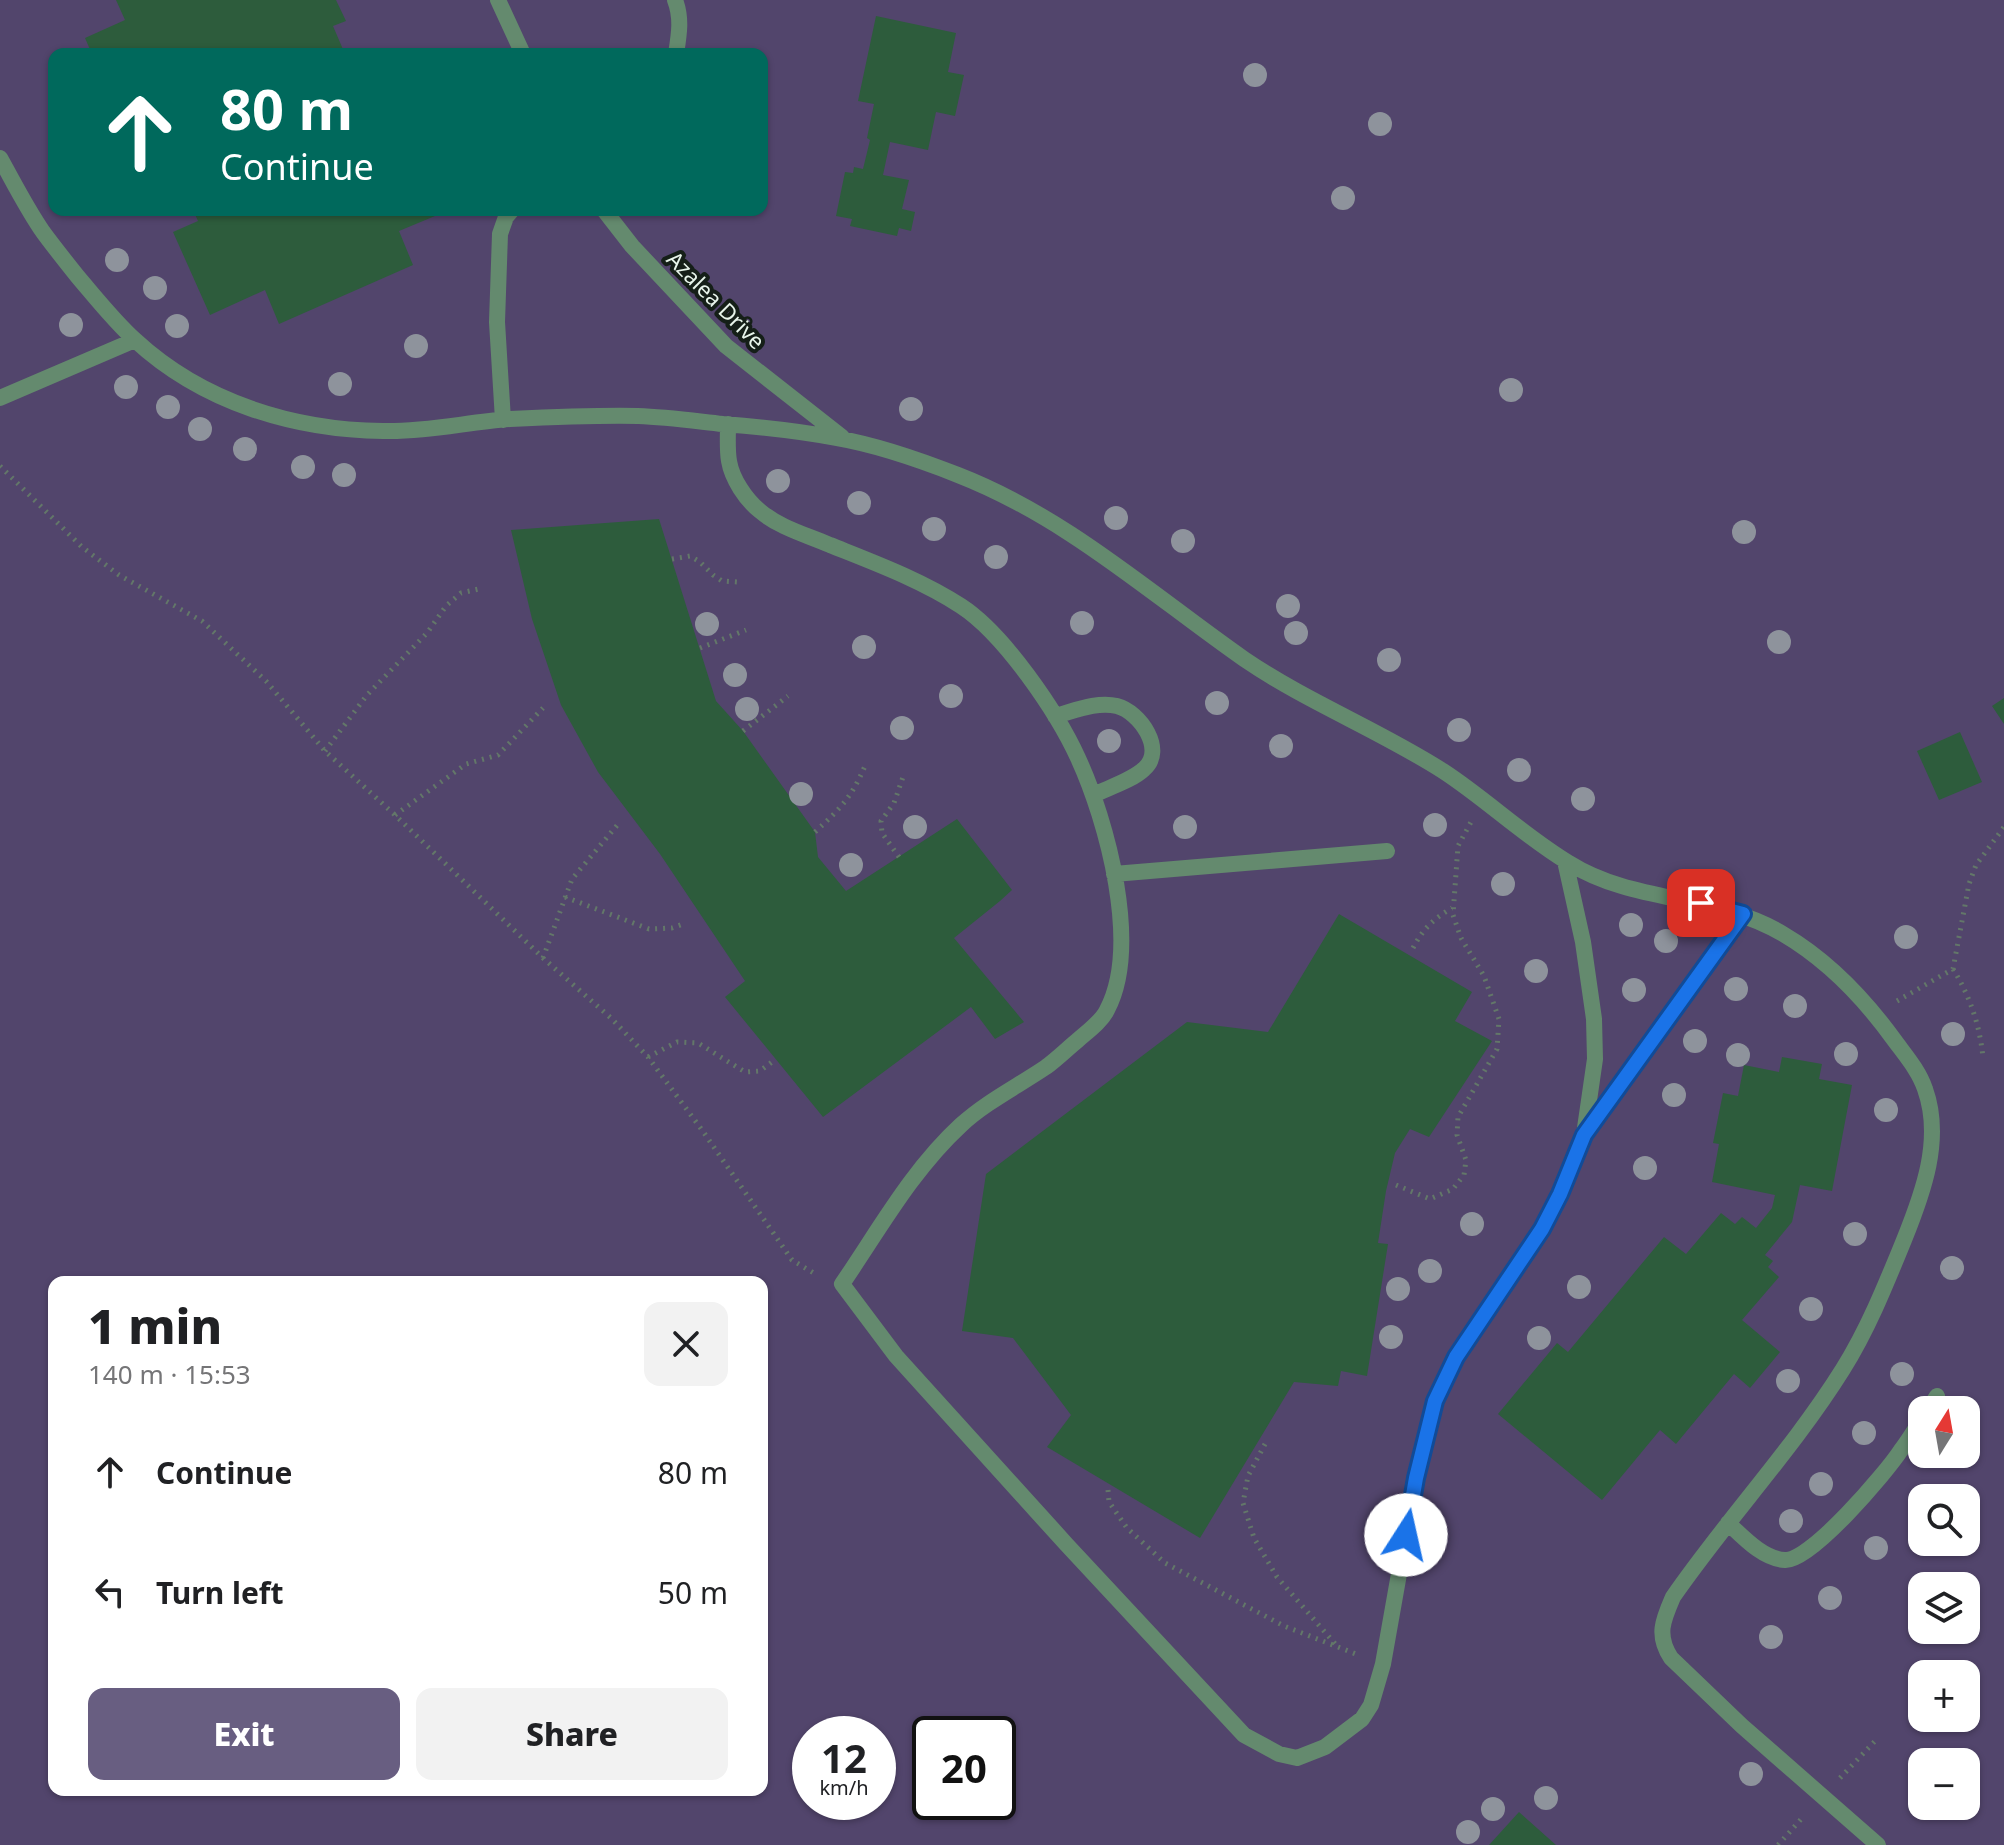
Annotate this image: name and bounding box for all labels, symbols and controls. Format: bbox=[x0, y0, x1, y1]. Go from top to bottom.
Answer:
text: 80 m bbox=[220, 70, 353, 146]
icon: ahead bbox=[88, 80, 192, 184]
text: Continue bbox=[220, 142, 374, 191]
street label: Azalea Drive bbox=[661, 244, 772, 355]
pin bbox=[1667, 869, 1735, 937]
icon: arrive bbox=[1679, 881, 1723, 925]
text: 1 min bbox=[88, 1293, 222, 1358]
button: close bbox=[644, 1302, 728, 1386]
text: 140 m · 15:53 bbox=[88, 1356, 251, 1392]
north arrow bbox=[1908, 1396, 1980, 1468]
map controls bbox=[1908, 1396, 1980, 1820]
icon: ahead bbox=[88, 1450, 132, 1494]
text: Continue bbox=[156, 1452, 292, 1493]
text: 80 m bbox=[658, 1452, 728, 1493]
button: search bbox=[1908, 1484, 1980, 1556]
position arrow bbox=[1364, 1493, 1448, 1577]
icon: left bbox=[88, 1570, 132, 1614]
text: Turn left bbox=[156, 1572, 284, 1613]
text: 50 m bbox=[658, 1572, 728, 1613]
button: layers bbox=[1908, 1572, 1980, 1644]
button: + bbox=[1908, 1660, 1980, 1732]
button: Exit bbox=[88, 1688, 400, 1780]
button: Share bbox=[416, 1688, 728, 1780]
speed limit sign: 20 bbox=[912, 1716, 1016, 1820]
text: 12 bbox=[821, 1730, 867, 1785]
button: − bbox=[1908, 1748, 1980, 1820]
text: km/h bbox=[819, 1774, 869, 1801]

